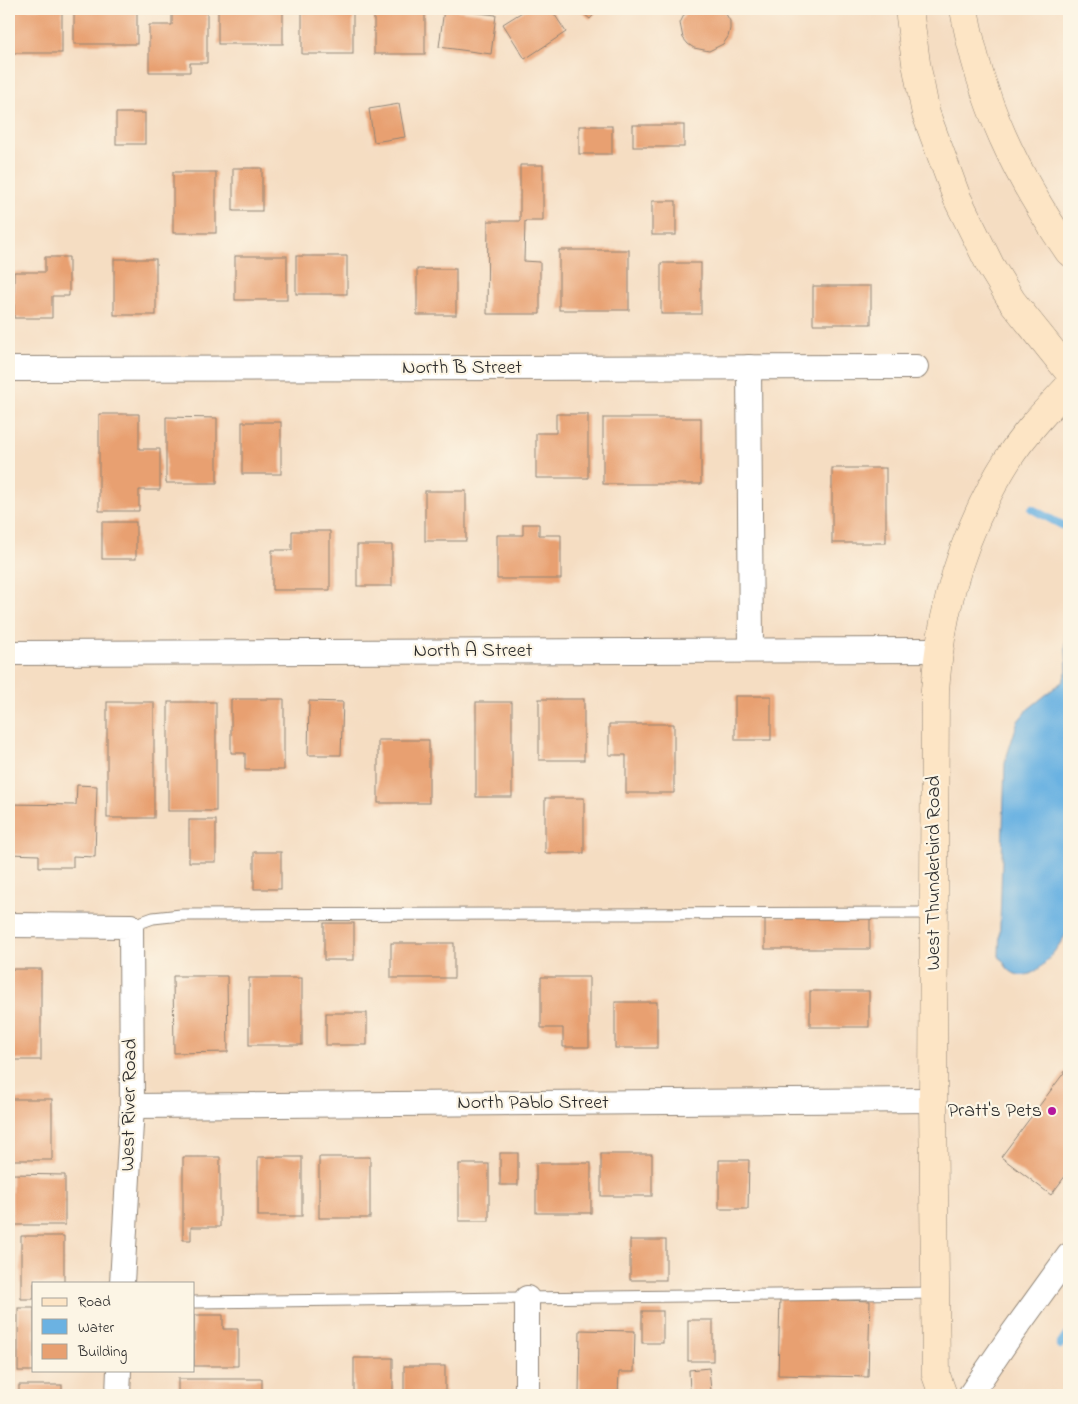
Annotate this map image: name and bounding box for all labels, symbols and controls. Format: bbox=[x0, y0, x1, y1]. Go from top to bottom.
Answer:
street label: North B Street bbox=[402, 354, 522, 383]
street label: North A Street bbox=[413, 637, 533, 666]
street label: West Thunderbird Road bbox=[920, 775, 949, 971]
street label: West River Road bbox=[114, 1038, 146, 1172]
street label: North Pablo Street bbox=[457, 1089, 609, 1118]
place label: Pratt's Pets bbox=[948, 1097, 1042, 1126]
marker: Pratt's Pets bbox=[1046, 1105, 1058, 1117]
legend bbox=[32, 1282, 195, 1372]
text: Road bbox=[78, 1291, 111, 1313]
text: Water bbox=[78, 1317, 114, 1339]
text: Building bbox=[77, 1341, 127, 1364]

